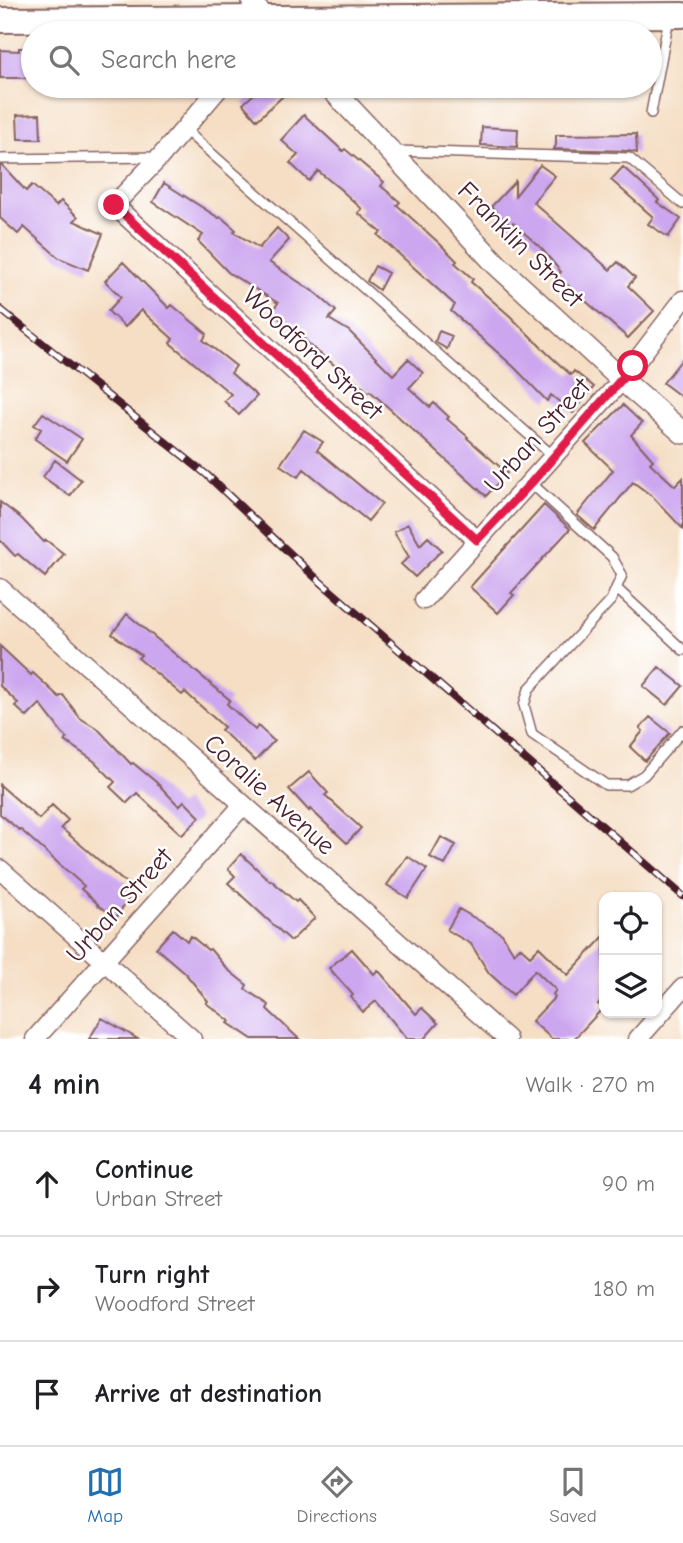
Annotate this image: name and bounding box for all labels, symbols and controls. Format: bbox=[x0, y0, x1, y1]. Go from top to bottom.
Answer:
search box bbox=[21, 21, 662, 98]
icon: search bbox=[45, 41, 83, 79]
text: Search here bbox=[101, 45, 236, 75]
street label: Franklin Street bbox=[451, 176, 590, 315]
route end bbox=[98, 189, 129, 220]
street label: Woodford Street bbox=[236, 281, 390, 427]
route start bbox=[617, 350, 648, 381]
street label: Urban Street bbox=[478, 371, 598, 499]
street label: Coralie Avenue bbox=[198, 728, 341, 861]
street label: Urban Street bbox=[60, 841, 180, 969]
map controls bbox=[599, 892, 662, 1018]
button: locate bbox=[599, 892, 662, 955]
button: layers bbox=[599, 955, 662, 1018]
text: 4 min bbox=[28, 1067, 100, 1102]
text: Walk · 270 m bbox=[526, 1071, 655, 1098]
text: Continue bbox=[95, 1155, 193, 1185]
icon: ahead bbox=[28, 1165, 66, 1203]
text: 90 m bbox=[602, 1170, 655, 1197]
text: Urban Street bbox=[95, 1185, 222, 1212]
text: Turn right bbox=[95, 1260, 209, 1290]
icon: right bbox=[28, 1270, 66, 1308]
text: 180 m bbox=[593, 1275, 655, 1302]
text: Woodford Street bbox=[95, 1290, 255, 1317]
icon: arrive bbox=[28, 1375, 66, 1413]
text: Arrive at destination bbox=[95, 1379, 322, 1409]
tab: Map bbox=[86, 1463, 124, 1527]
tab: Directions bbox=[297, 1463, 377, 1527]
tab: Saved bbox=[549, 1463, 597, 1527]

